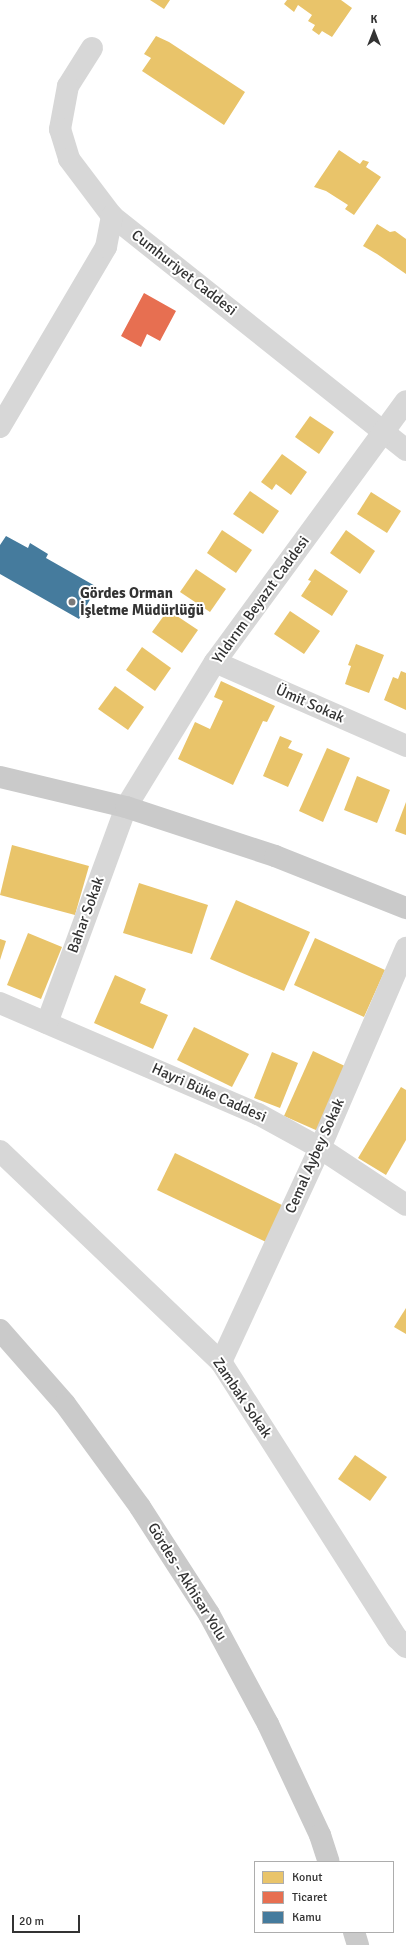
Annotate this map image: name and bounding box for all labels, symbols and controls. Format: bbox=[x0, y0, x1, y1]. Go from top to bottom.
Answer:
north arrow bbox=[354, 12, 394, 52]
text: K bbox=[371, 13, 377, 26]
street label: Cumhuriyet Caddesi bbox=[128, 226, 240, 320]
street label: Yıldırım Beyazıt Caddesi bbox=[209, 533, 313, 667]
place label: Gördes Orman İşletme Müdürlüğü bbox=[80, 584, 204, 619]
marker: Gördes Orman İşletme Müdürlüğü bbox=[67, 597, 77, 607]
street label: Ümit Sokak bbox=[273, 681, 347, 727]
street label: Bahar Sokak bbox=[64, 874, 108, 956]
street label: Hayri Büke Caddesi bbox=[149, 1060, 269, 1126]
street label: Cemal Aybey Sokak bbox=[282, 1096, 348, 1216]
street label: Zambak Sokak bbox=[209, 1354, 275, 1442]
street label: Gördes - Akhisar Yolu bbox=[143, 1520, 231, 1644]
legend bbox=[254, 1861, 394, 1933]
text: Konut bbox=[292, 1870, 323, 1885]
text: Ticaret bbox=[292, 1890, 327, 1905]
scale bar bbox=[14, 1907, 82, 1933]
text: Kamu bbox=[292, 1910, 321, 1925]
text: 20 m bbox=[19, 1914, 44, 1929]

